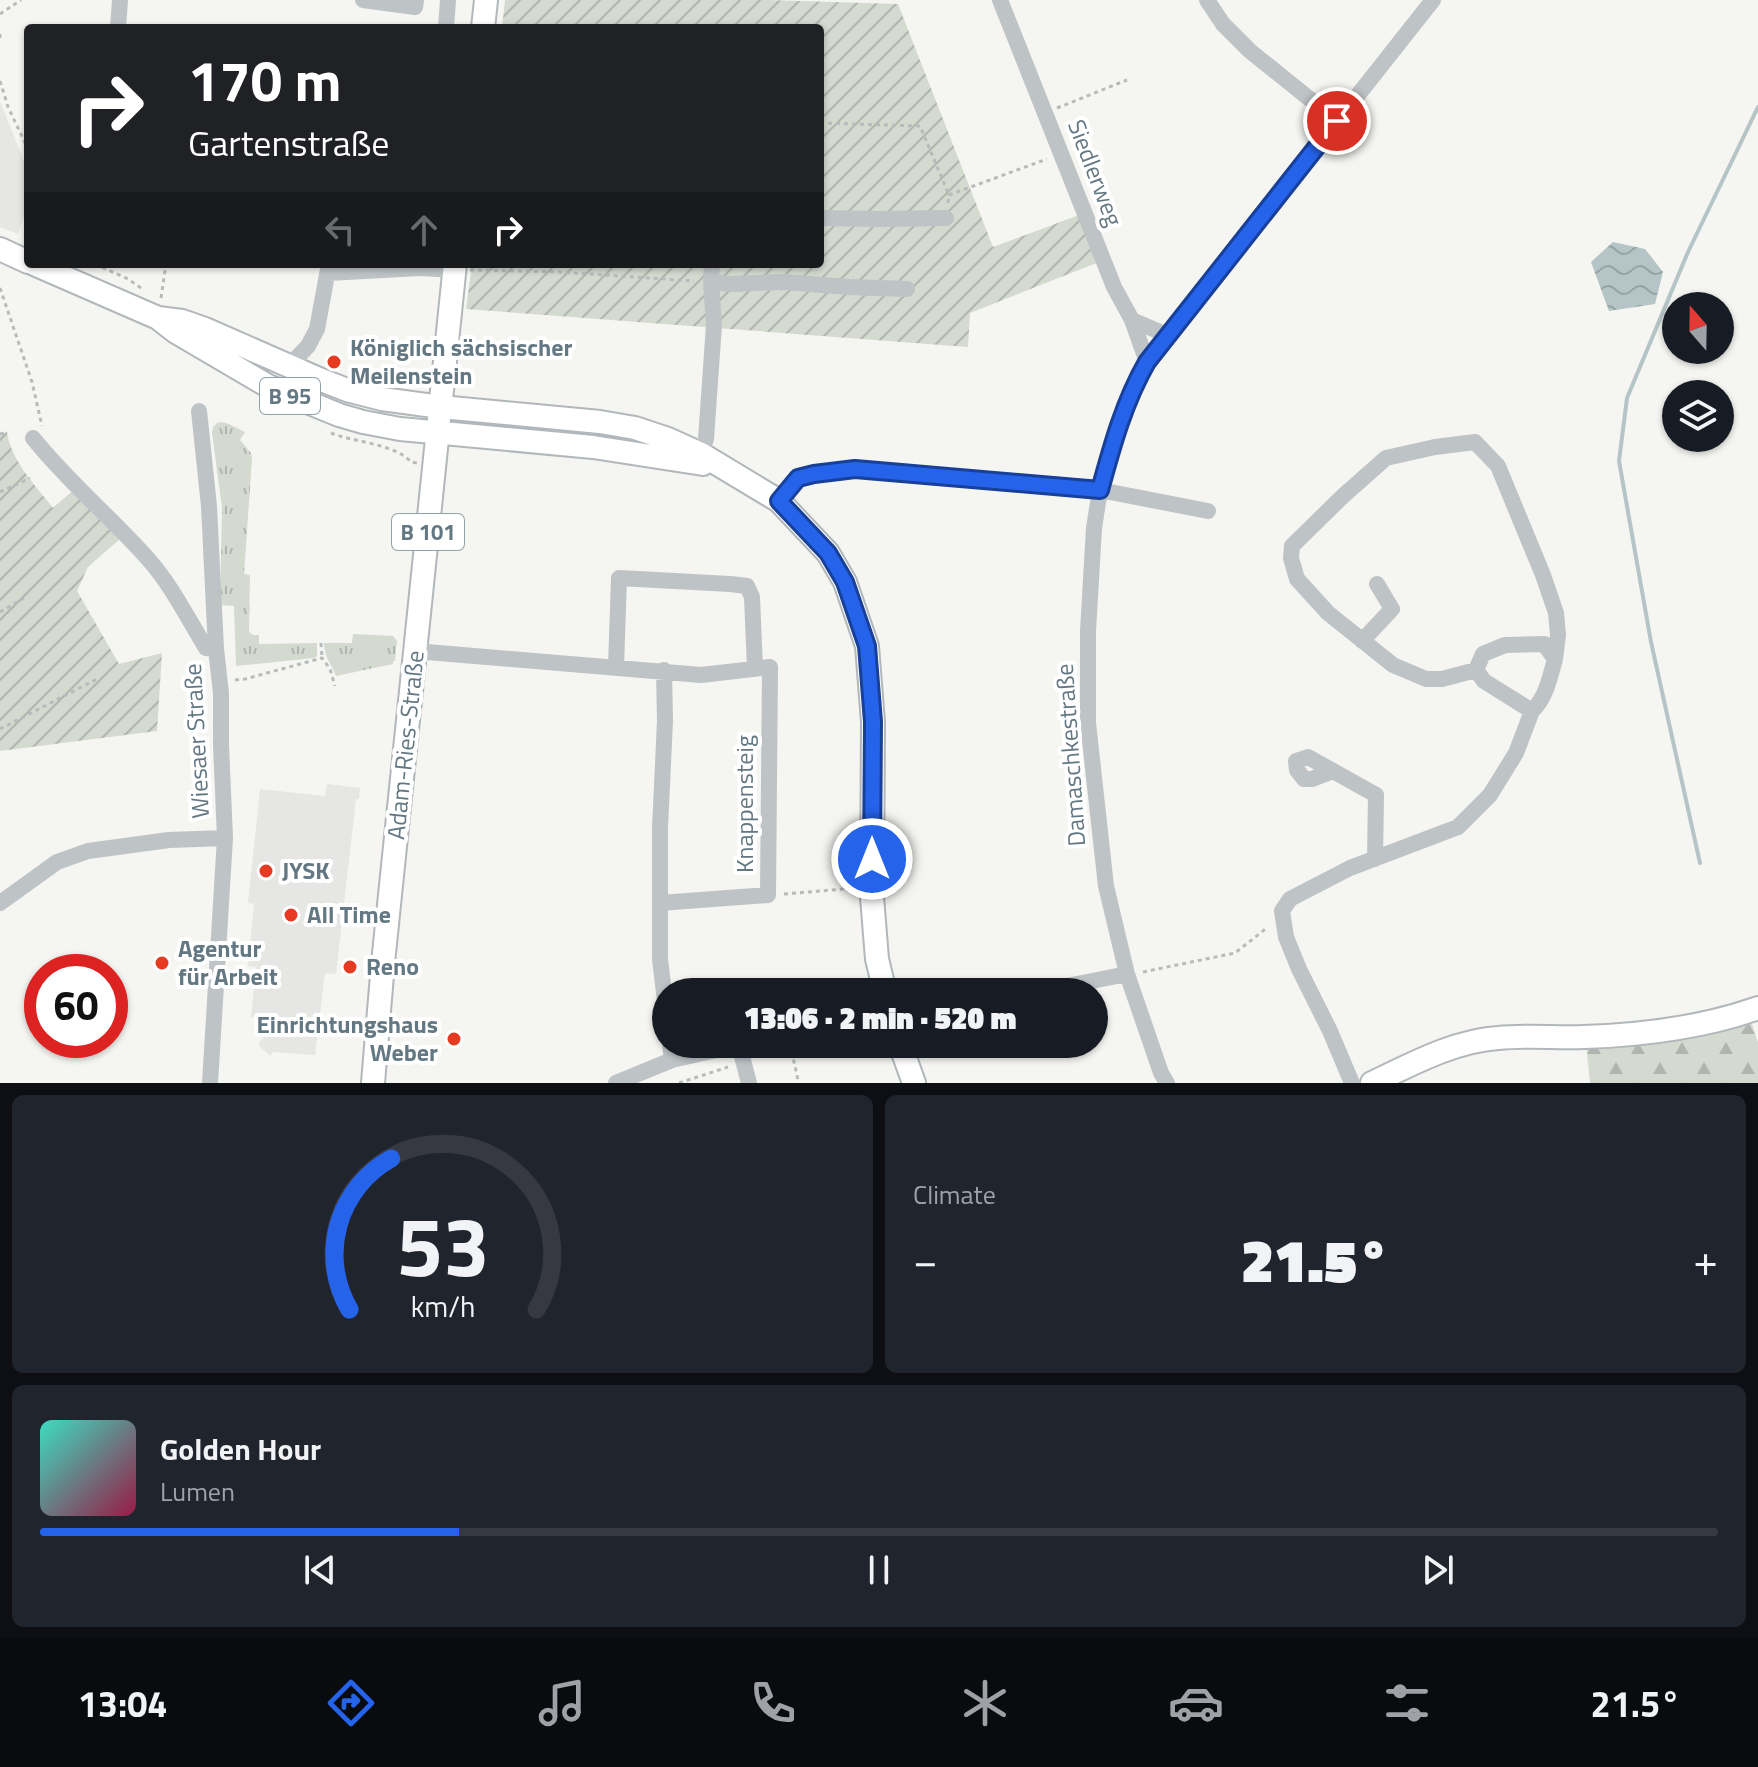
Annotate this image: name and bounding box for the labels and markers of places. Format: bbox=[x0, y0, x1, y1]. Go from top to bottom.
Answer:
pin bbox=[1303, 87, 1371, 155]
place label: Königlich sächsischer Meilenstein bbox=[350, 329, 572, 393]
marker: Königlich sächsischer Meilenstein bbox=[325, 353, 343, 371]
place label: JYSK bbox=[282, 852, 329, 888]
marker: JYSK bbox=[257, 862, 275, 880]
place label: All Time bbox=[307, 896, 391, 932]
marker: All Time bbox=[282, 906, 300, 924]
place label: Agentur für Arbeit bbox=[178, 930, 278, 994]
place label: Reno bbox=[366, 948, 419, 984]
marker: Agentur für Arbeit bbox=[153, 954, 171, 972]
marker: Reno bbox=[341, 958, 359, 976]
place label: Einrichtungshaus Weber bbox=[257, 1006, 438, 1070]
marker: Einrichtungshaus Weber bbox=[445, 1030, 463, 1048]

